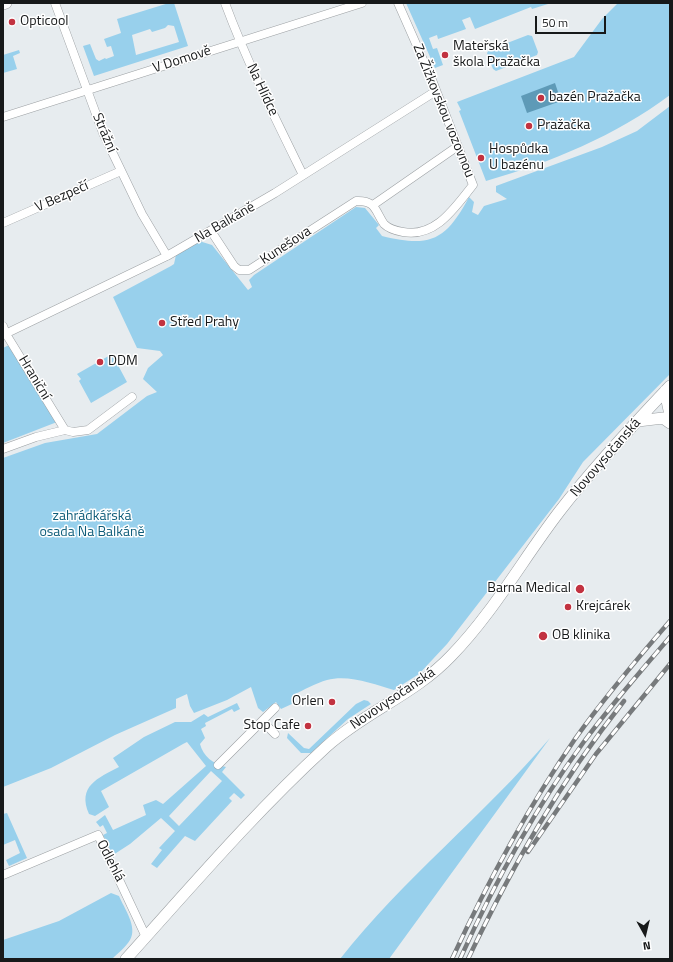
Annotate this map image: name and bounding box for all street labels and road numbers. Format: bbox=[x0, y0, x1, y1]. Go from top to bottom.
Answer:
street label: Za Žižkovskou vozovnou bbox=[409, 42, 477, 180]
street label: V Domově bbox=[151, 43, 213, 77]
street label: Na Hlídce bbox=[243, 61, 281, 119]
street label: Strážní bbox=[88, 111, 120, 155]
street label: V Bezpečí bbox=[33, 178, 91, 216]
street label: Na Balkáně bbox=[192, 199, 258, 247]
street label: Kunešova bbox=[257, 223, 315, 269]
street label: Hraniční bbox=[14, 353, 54, 403]
street label: Novovysočanská bbox=[567, 415, 645, 501]
street label: Novovysočanská bbox=[347, 664, 439, 734]
street label: Odlehlá bbox=[92, 837, 128, 885]

